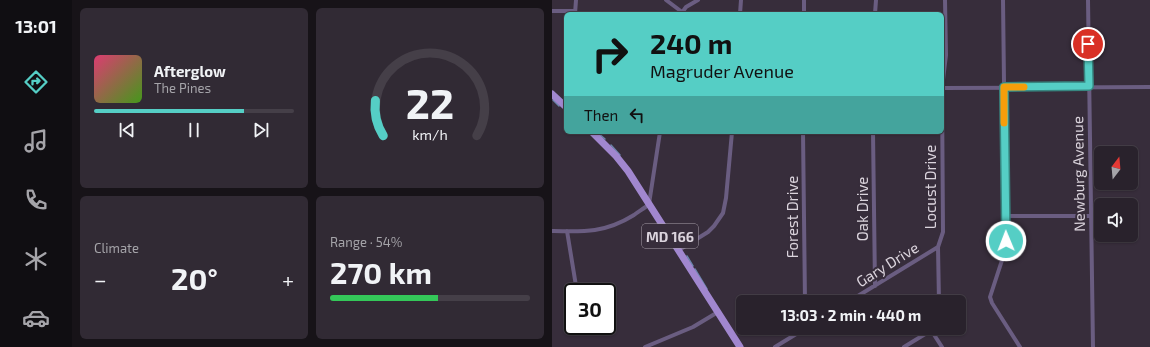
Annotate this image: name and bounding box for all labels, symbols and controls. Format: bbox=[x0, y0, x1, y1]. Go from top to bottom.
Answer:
text: 13:01 bbox=[15, 15, 57, 37]
text: 240 m bbox=[650, 26, 733, 60]
pin bbox=[1071, 27, 1105, 61]
icon: right bbox=[584, 28, 636, 80]
icon: arrive bbox=[1077, 33, 1099, 55]
text: Magruder Avenue bbox=[650, 60, 794, 82]
text: Afterglow bbox=[154, 62, 226, 80]
icon: directions bbox=[22, 68, 50, 96]
text: 22 bbox=[406, 77, 454, 127]
text: The Pines bbox=[154, 80, 211, 96]
icon: left bbox=[626, 104, 648, 126]
text: Then bbox=[584, 106, 618, 124]
street label: Newburg Avenue bbox=[1068, 116, 1088, 232]
icon: previous bbox=[116, 119, 138, 141]
icon: pause bbox=[183, 119, 205, 141]
icon: next bbox=[250, 119, 272, 141]
text: km/h bbox=[412, 126, 448, 143]
icon: music bbox=[22, 127, 50, 155]
street label: Locust Drive bbox=[921, 145, 939, 229]
north arrow bbox=[1094, 146, 1138, 190]
map controls bbox=[1094, 146, 1138, 242]
street label: Forest Drive bbox=[783, 176, 801, 258]
street label: Oak Drive bbox=[853, 177, 871, 241]
icon: phone bbox=[22, 186, 50, 214]
button: sound bbox=[1094, 198, 1138, 242]
position arrow bbox=[985, 220, 1027, 262]
road number: MD 166 bbox=[642, 224, 698, 248]
text: Range · 54% bbox=[330, 234, 402, 250]
street label: Gary Drive bbox=[852, 238, 922, 290]
text: Climate bbox=[94, 240, 139, 256]
icon: climate bbox=[22, 245, 50, 273]
text: 270 km bbox=[330, 254, 432, 290]
text: 20° bbox=[171, 260, 218, 296]
text: − bbox=[94, 266, 107, 292]
text: + bbox=[282, 266, 294, 292]
speed limit sign: 30 bbox=[564, 283, 616, 335]
icon: car bbox=[22, 304, 50, 332]
text: 13:03 · 2 min · 440 m bbox=[781, 306, 921, 324]

